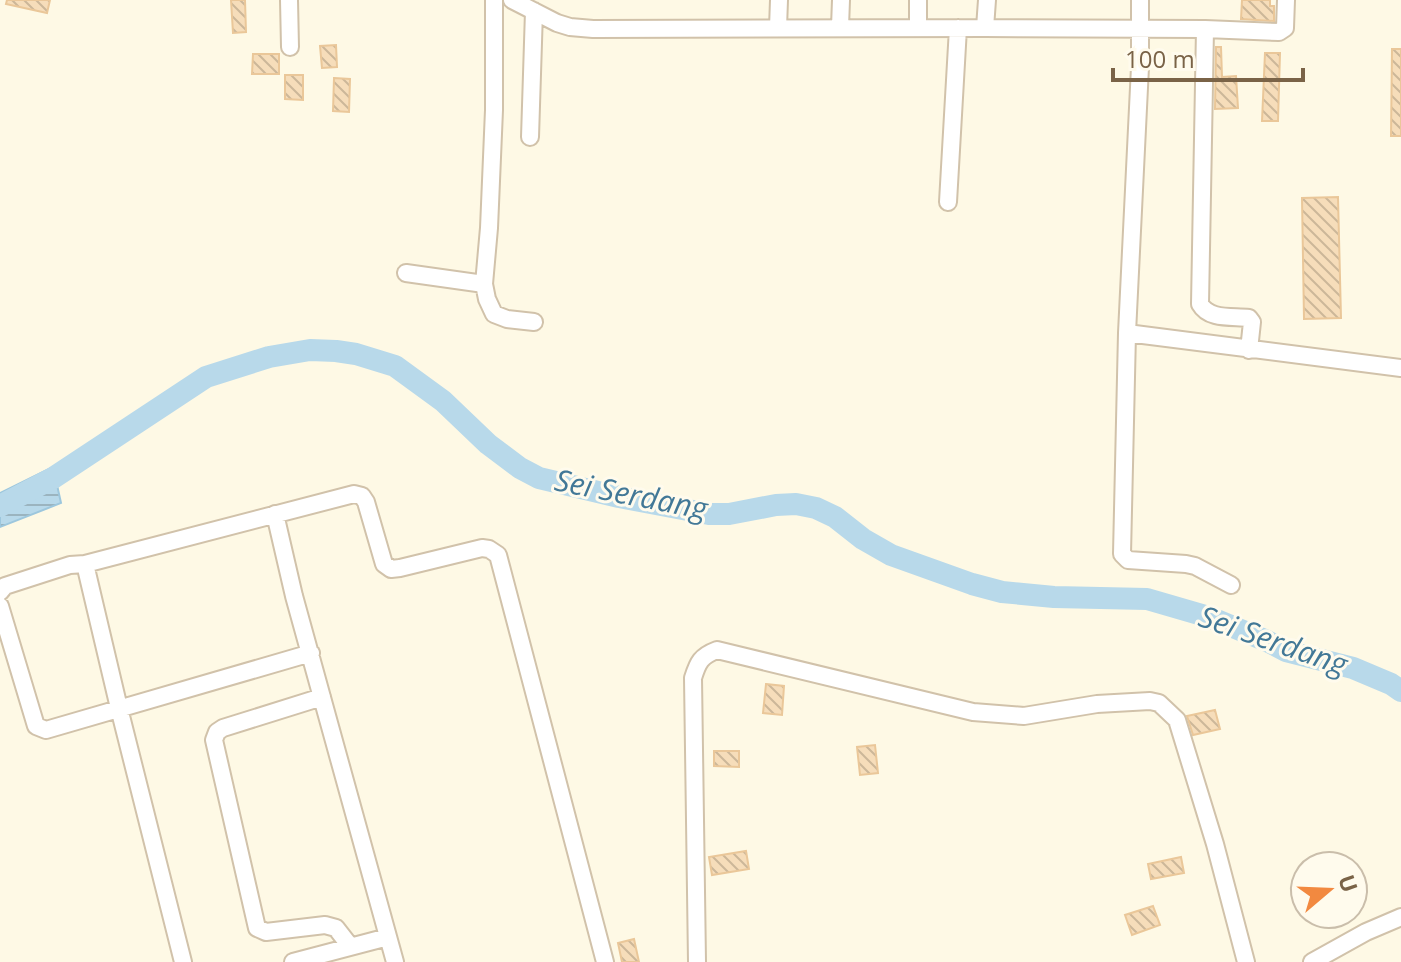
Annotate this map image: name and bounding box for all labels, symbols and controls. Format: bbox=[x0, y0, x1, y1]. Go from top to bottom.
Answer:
scale bar bbox=[1113, 32, 1303, 82]
text: 100 m bbox=[1125, 42, 1195, 75]
water label: Sei Serdang bbox=[552, 459, 712, 529]
water label: Sei Serdang bbox=[1194, 595, 1355, 685]
north arrow bbox=[1289, 850, 1369, 930]
text: U bbox=[1332, 870, 1366, 896]

